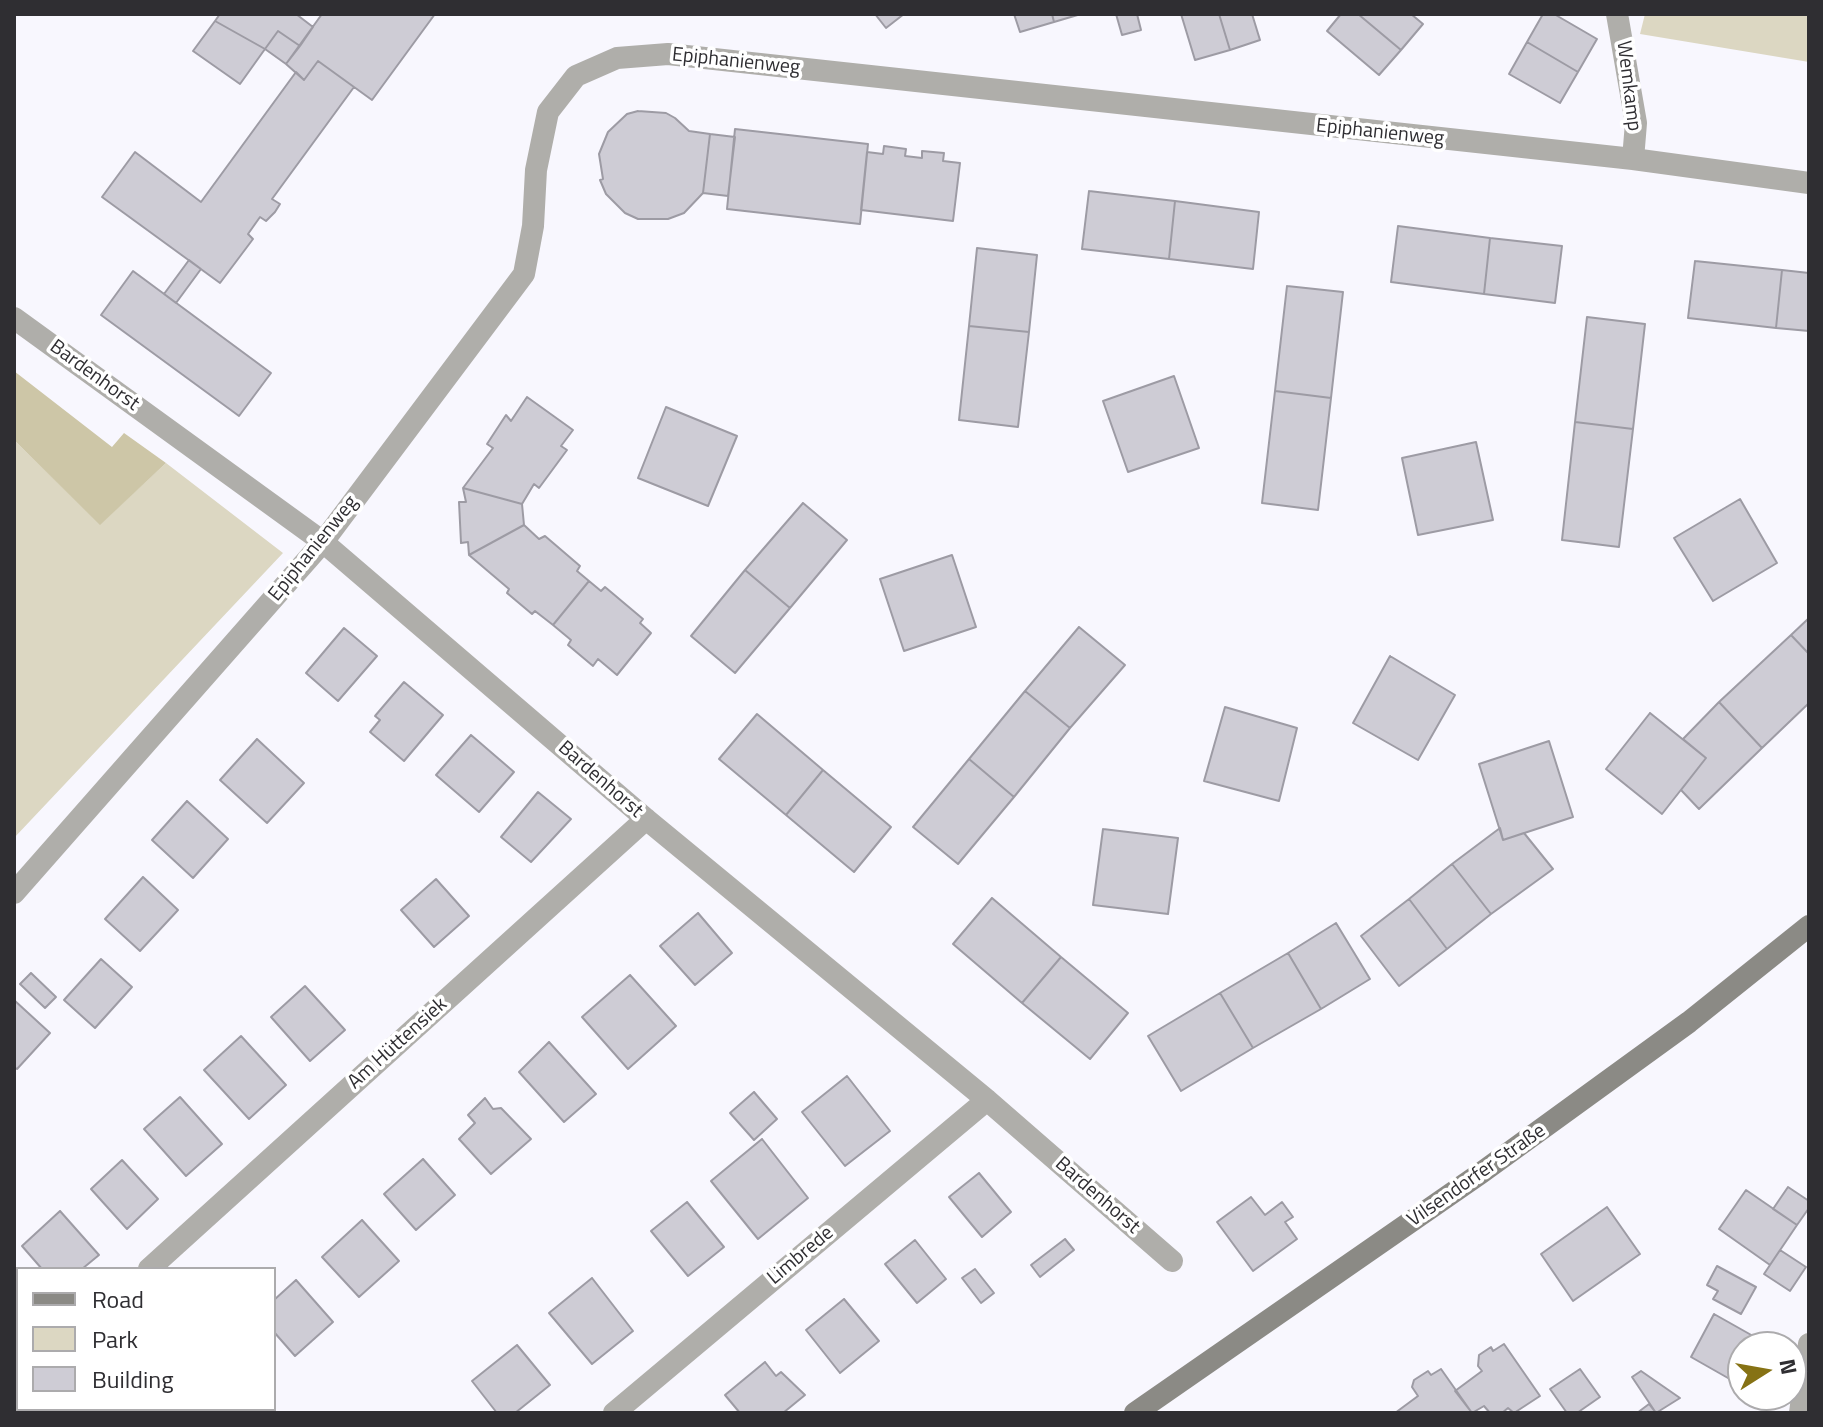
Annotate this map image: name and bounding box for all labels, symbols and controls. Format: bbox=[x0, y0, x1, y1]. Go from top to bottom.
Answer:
street label: Wemkamp bbox=[1611, 39, 1645, 133]
street label: Epiphanienweg bbox=[671, 43, 801, 81]
street label: Epiphanienweg bbox=[1315, 114, 1445, 152]
street label: Bardenhorst bbox=[44, 335, 144, 417]
street label: Epiphanienweg bbox=[264, 491, 364, 607]
street label: Bardenhorst bbox=[553, 737, 647, 823]
street label: Am Hüttensiek bbox=[343, 993, 453, 1095]
street label: Vilsendorfer Straße bbox=[1403, 1119, 1551, 1233]
street label: Bardenhorst bbox=[1050, 1153, 1144, 1239]
street label: Limbrede bbox=[763, 1222, 839, 1290]
legend bbox=[16, 1267, 276, 1411]
text: Road bbox=[92, 1281, 144, 1317]
text: Park bbox=[92, 1321, 138, 1357]
north arrow bbox=[1727, 1331, 1807, 1411]
text: N bbox=[1770, 1356, 1807, 1378]
text: Building bbox=[92, 1361, 174, 1397]

